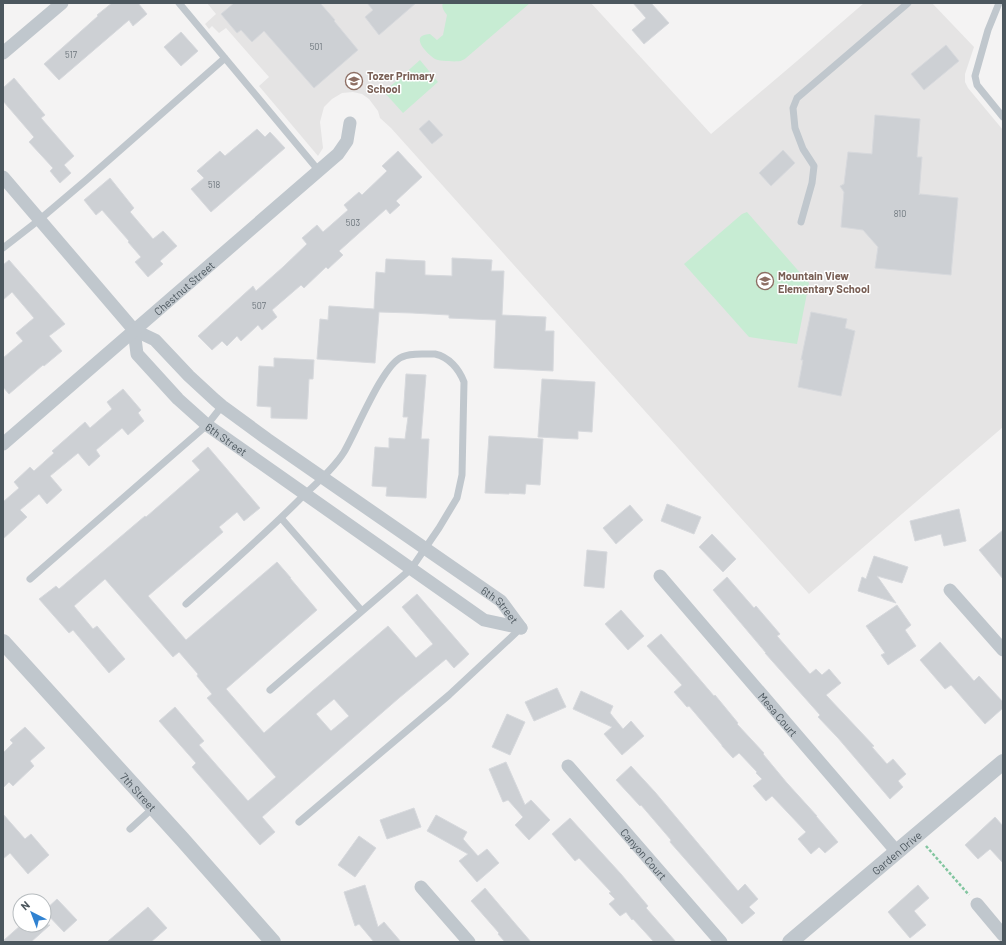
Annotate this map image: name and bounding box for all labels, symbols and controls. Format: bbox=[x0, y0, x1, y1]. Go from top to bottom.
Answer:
house number: 501 bbox=[310, 41, 322, 52]
house number: 517 bbox=[65, 49, 78, 60]
place label: Tozer Primary School bbox=[367, 69, 435, 95]
school or university icon: Tozer Primary School bbox=[344, 71, 364, 91]
house number: 518 bbox=[208, 179, 220, 190]
house number: 810 bbox=[894, 208, 906, 219]
house number: 503 bbox=[346, 217, 361, 228]
street label: Chestnut Street bbox=[151, 258, 217, 317]
place label: Mountain View Elementary School bbox=[778, 269, 870, 295]
school or university icon: Mountain View Elementary School bbox=[755, 271, 775, 291]
house number: 507 bbox=[252, 300, 267, 311]
street label: 6th Street bbox=[203, 420, 250, 458]
street label: 6th Street bbox=[479, 583, 522, 626]
street label: Mesa Court bbox=[756, 690, 801, 739]
street label: 7th Street bbox=[118, 770, 160, 813]
street label: Canyon Court bbox=[618, 825, 670, 882]
street label: Garden Drive bbox=[869, 828, 924, 877]
north arrow bbox=[12, 893, 52, 933]
text: N bbox=[18, 898, 32, 912]

